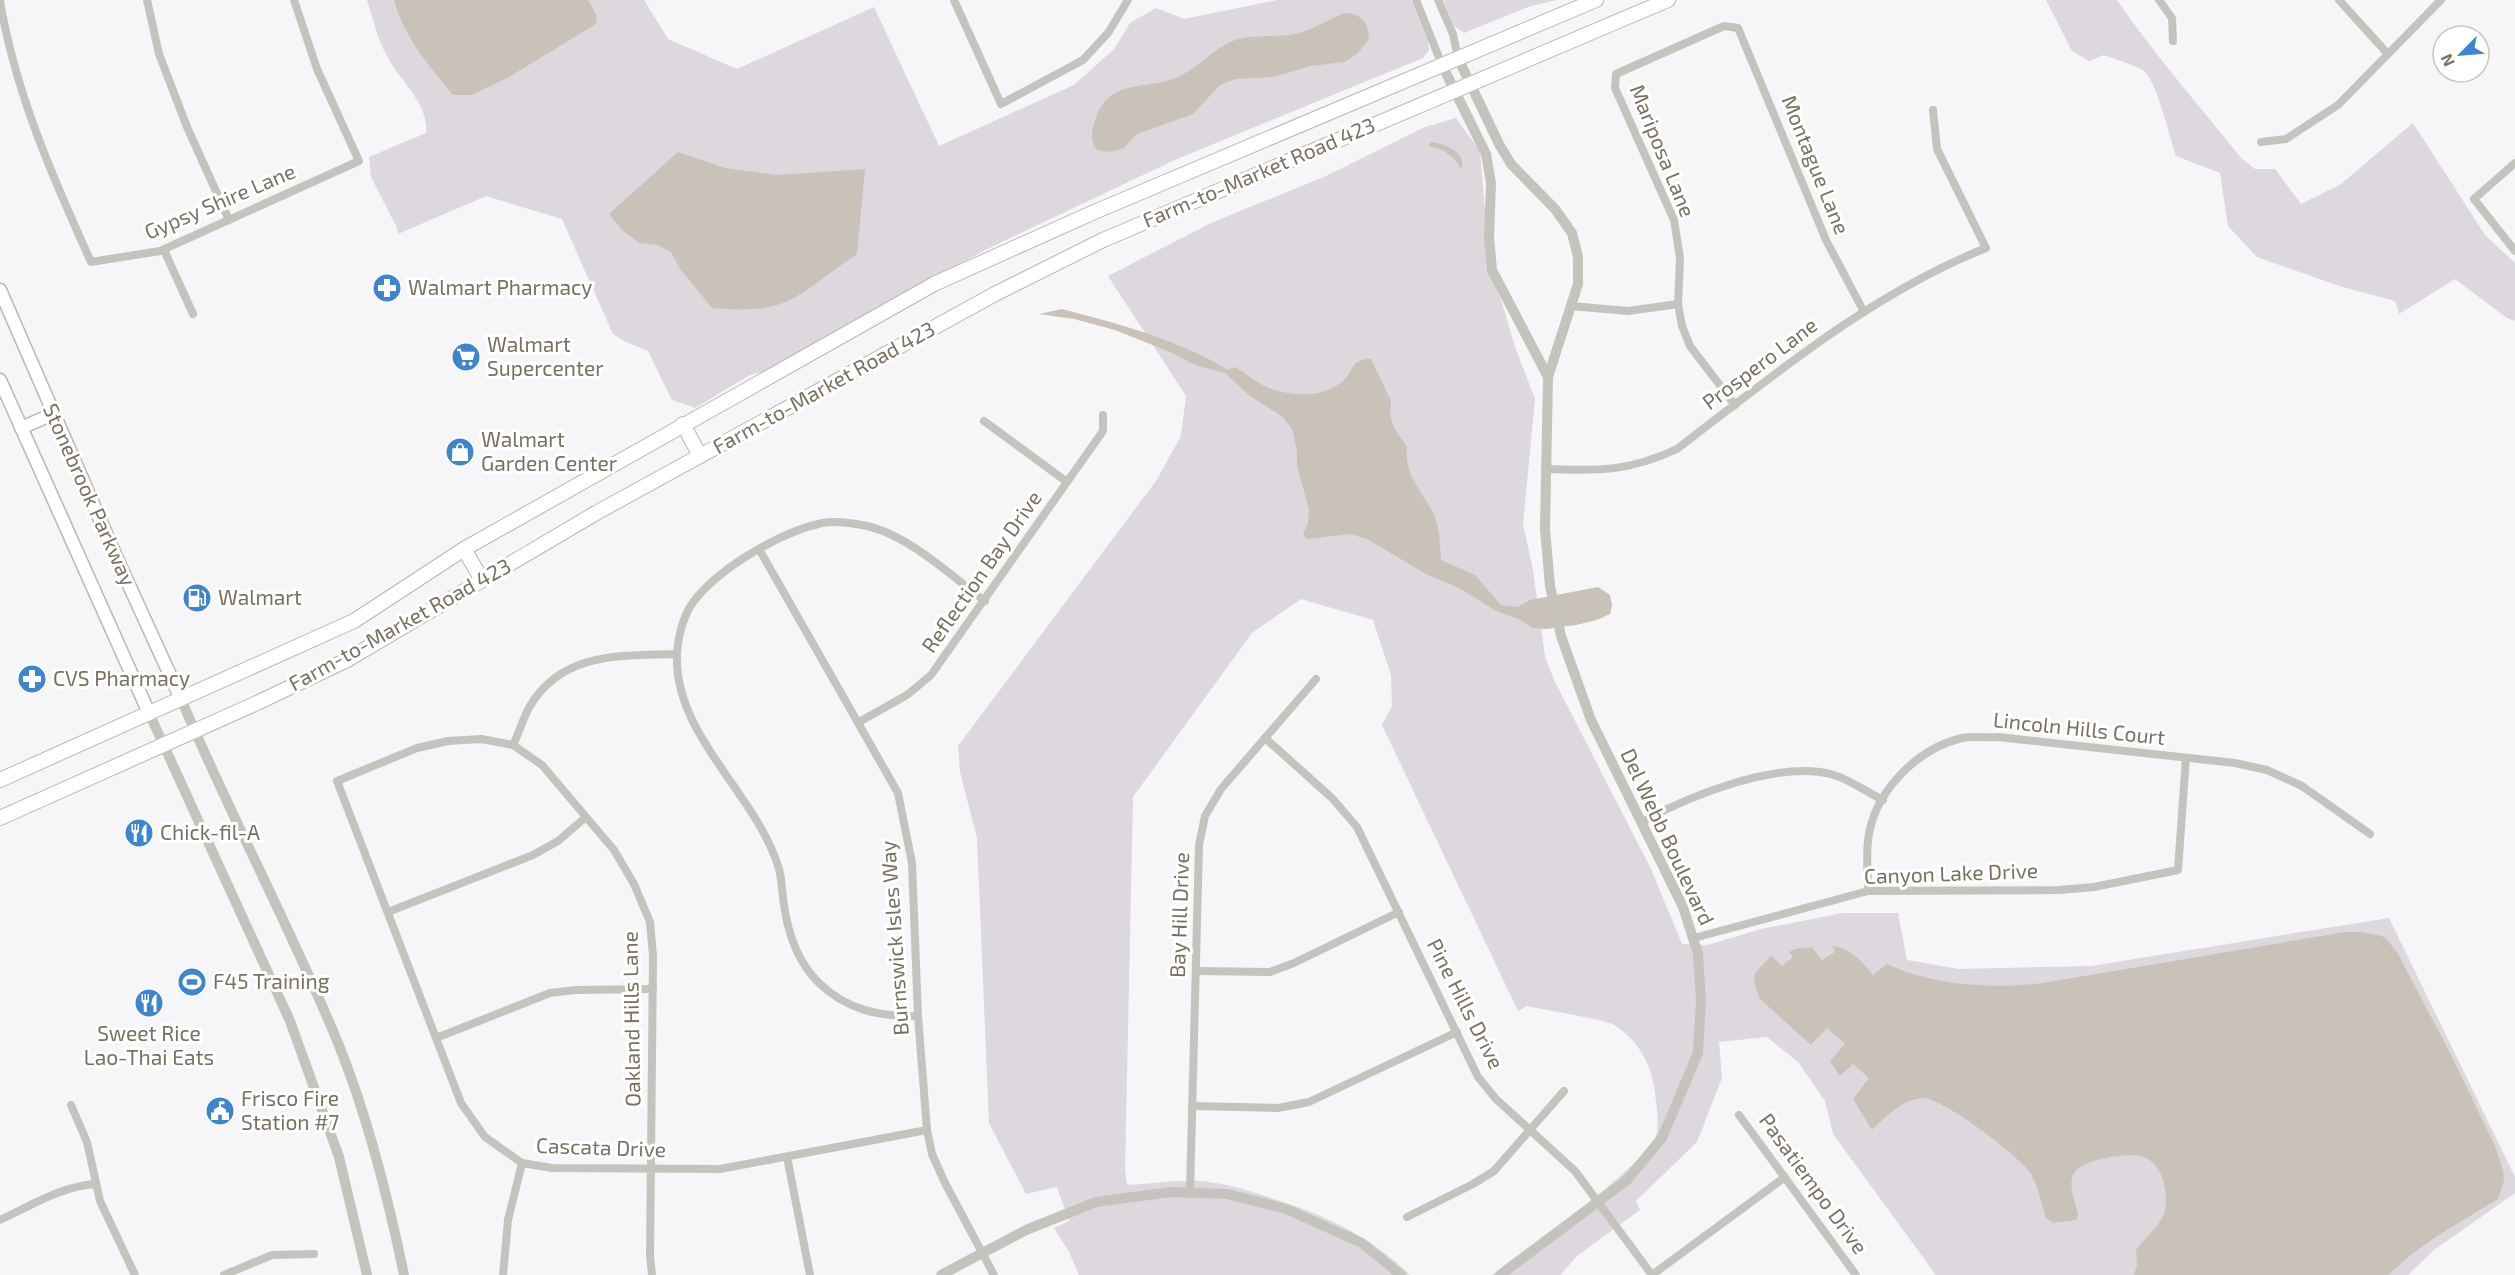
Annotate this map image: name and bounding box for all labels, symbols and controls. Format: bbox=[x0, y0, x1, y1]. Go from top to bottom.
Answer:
north arrow bbox=[2431, 24, 2491, 84]
text: N bbox=[2436, 51, 2458, 70]
street label: Mariposa Lane bbox=[1626, 81, 1701, 220]
street label: Montague Lane bbox=[1777, 91, 1856, 238]
street label: Farm-to-Market Road 423 bbox=[1138, 111, 1378, 232]
street label: Gypsy Shire Lane bbox=[140, 158, 299, 244]
pharmacy icon: Walmart Pharmacy bbox=[371, 272, 403, 304]
place label: Walmart Pharmacy bbox=[408, 274, 592, 299]
street label: Prospero Lane bbox=[1697, 312, 1821, 414]
street label: Farm-to-Market Road 423 bbox=[708, 315, 939, 458]
place label: Walmart Supercenter bbox=[487, 331, 604, 380]
supermarket icon: Walmart Supercenter bbox=[450, 341, 482, 373]
street label: Stonebrook Parkway bbox=[39, 399, 142, 589]
place label: Walmart Garden Center bbox=[481, 426, 618, 475]
shop icon: Walmart Garden Center bbox=[444, 436, 476, 468]
street label: Reflection Bay Drive bbox=[916, 486, 1046, 657]
street label: Farm-to-Market Road 423 bbox=[284, 552, 515, 695]
fuel station icon: Walmart bbox=[181, 582, 213, 614]
place label: Walmart bbox=[218, 584, 302, 609]
pharmacy icon: CVS Pharmacy bbox=[16, 663, 48, 695]
place label: CVS Pharmacy bbox=[53, 665, 190, 690]
street label: Lincoln Hills Court bbox=[1992, 706, 2166, 749]
street label: Del Webb Boulevard bbox=[1616, 744, 1720, 929]
restaurant icon: Chick-fil-A bbox=[123, 817, 155, 849]
place label: Chick-fil-A bbox=[160, 819, 260, 844]
street label: Burnswick Isles Way bbox=[874, 840, 913, 1036]
street label: Bay Hill Drive bbox=[1164, 852, 1193, 978]
street label: Canyon Lake Drive bbox=[1864, 857, 2038, 888]
street label: Oakland Hills Lane bbox=[616, 931, 645, 1107]
street label: Pine Hills Drive bbox=[1423, 934, 1510, 1073]
sports icon: F45 Training bbox=[176, 966, 208, 998]
place label: F45 Training bbox=[213, 968, 330, 993]
restaurant icon: Sweet Rice Lao-Thai Eats bbox=[133, 987, 165, 1019]
place label: Sweet Rice Lao-Thai Eats bbox=[84, 1020, 214, 1069]
place label: Frisco Fire Station #7 bbox=[241, 1085, 340, 1134]
public building icon: Frisco Fire Station #7 bbox=[204, 1095, 236, 1127]
street label: Pasatiempo Drive bbox=[1755, 1108, 1874, 1258]
street label: Cascata Drive bbox=[536, 1132, 666, 1161]

